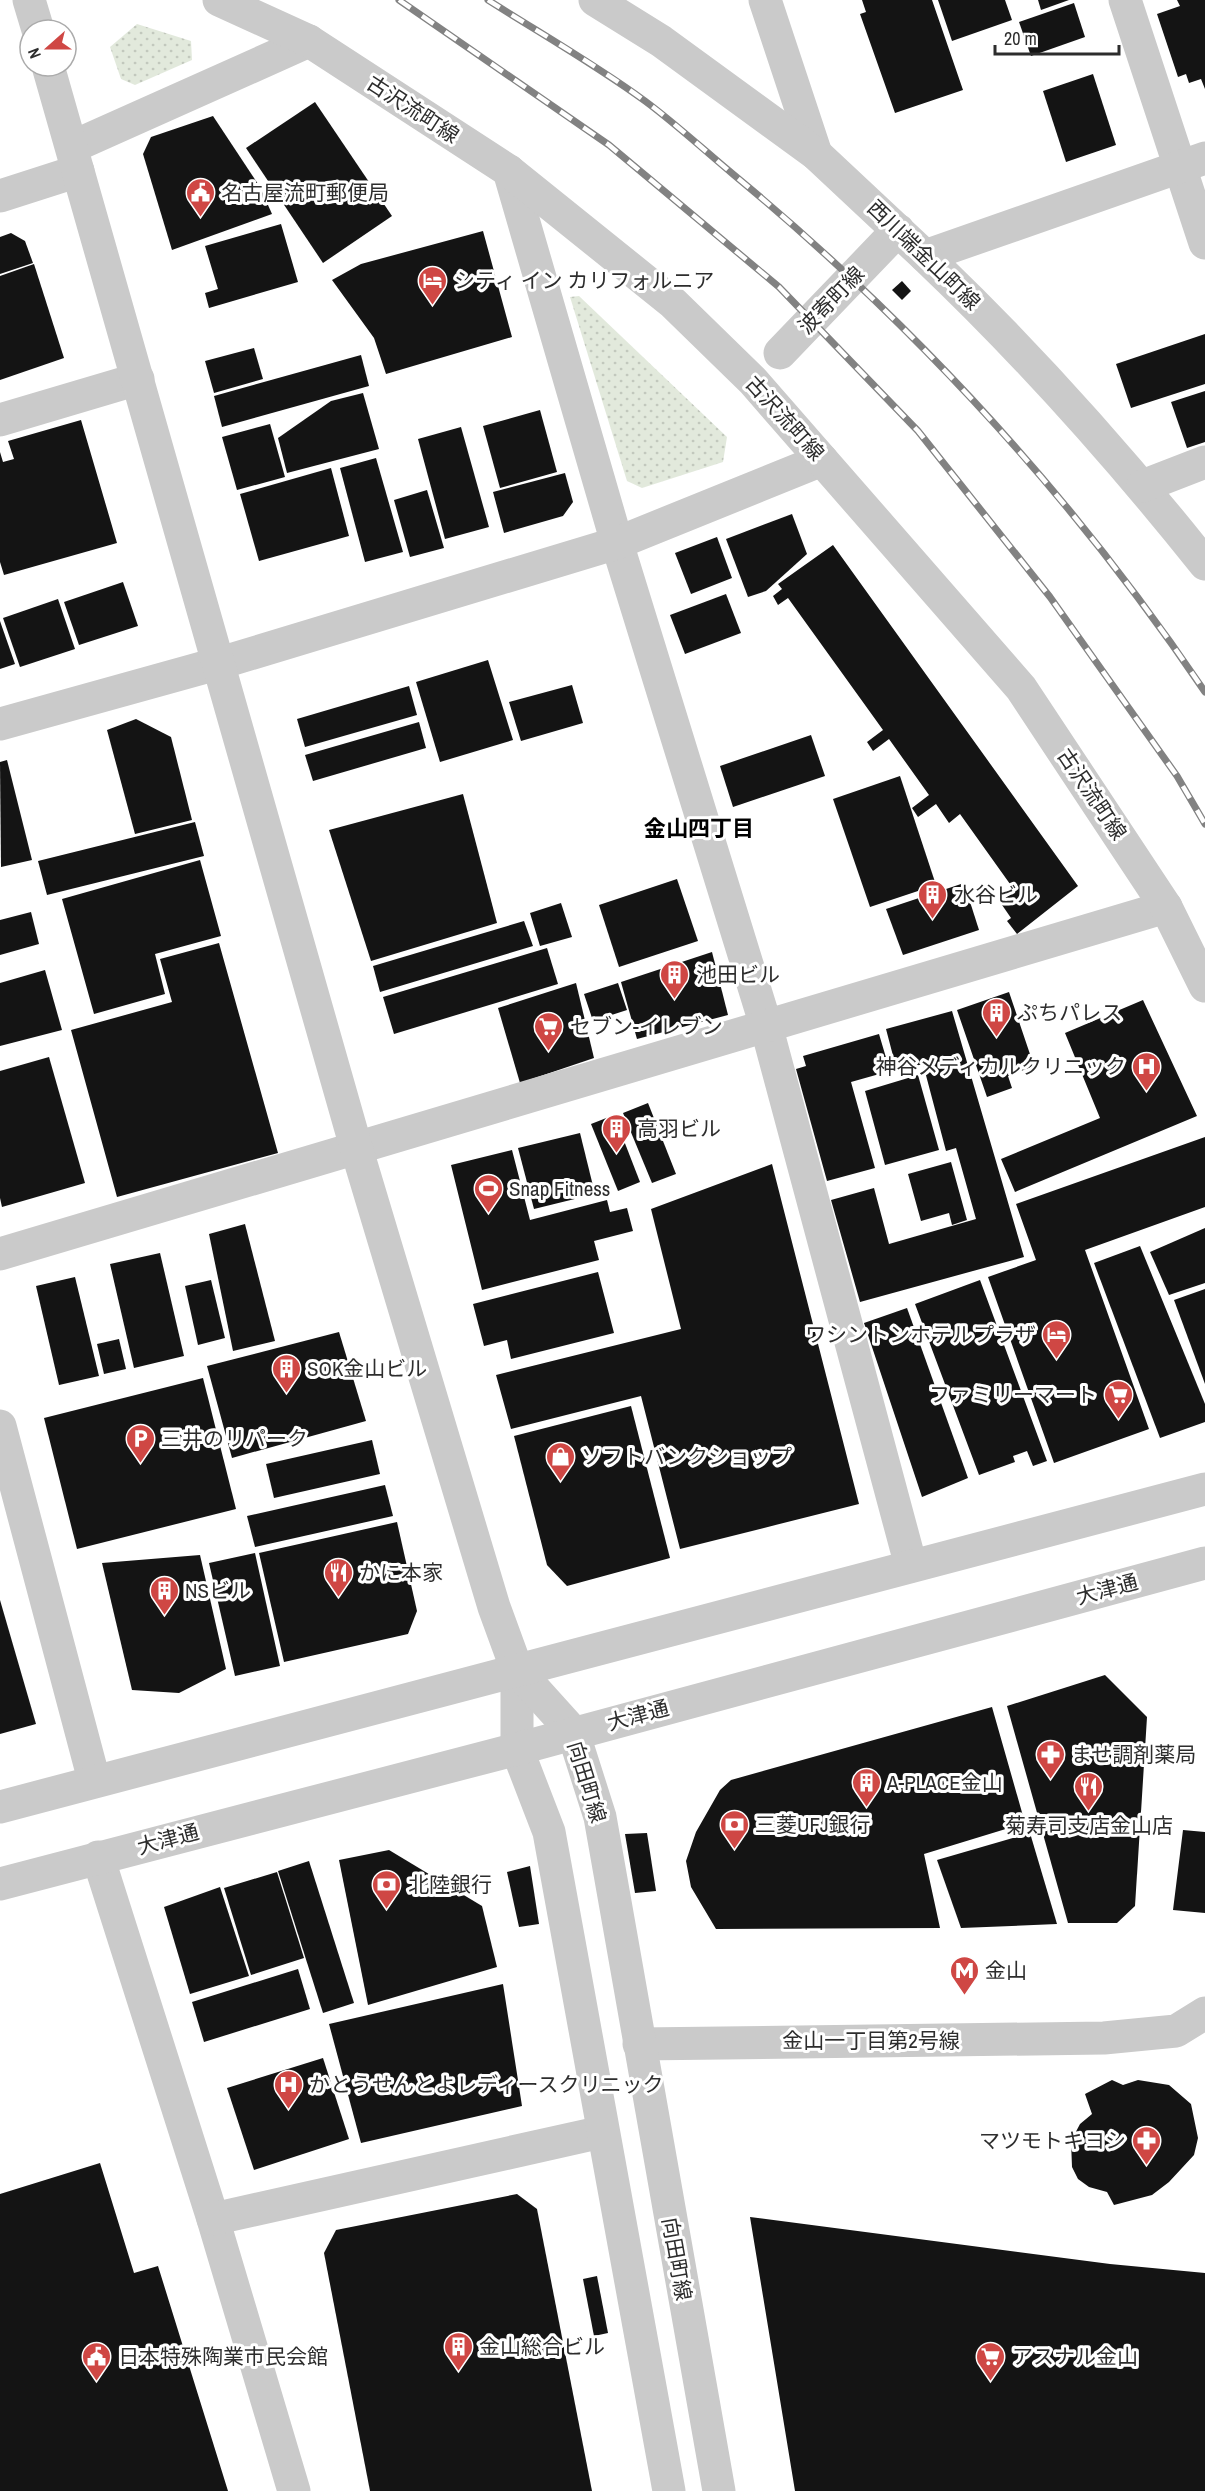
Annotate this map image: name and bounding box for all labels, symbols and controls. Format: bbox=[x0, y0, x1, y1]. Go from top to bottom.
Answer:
north arrow bbox=[18, 18, 78, 78]
scale bar bbox=[995, 18, 1120, 56]
text: 20 m bbox=[1004, 26, 1037, 51]
text: N bbox=[22, 45, 46, 62]
street label: 古沢流町線 bbox=[361, 68, 465, 150]
public building icon: 名古屋流町郵便局 bbox=[184, 176, 216, 218]
place label: 名古屋流町郵便局 bbox=[221, 178, 389, 207]
street label: 西川端金山町線 bbox=[861, 194, 987, 316]
street label: 波寄町線 bbox=[791, 260, 871, 340]
hotel icon: シティ イン カリフォルニア bbox=[417, 264, 449, 306]
place label: シティ イン カリフォルニア bbox=[454, 266, 714, 295]
street label: 古沢流町線 bbox=[739, 369, 831, 467]
street label: 古沢流町線 bbox=[1051, 742, 1133, 846]
district label: 金山四丁目 bbox=[644, 813, 754, 843]
building icon: 水谷ビル bbox=[917, 878, 949, 920]
place label: 水谷ビル bbox=[954, 880, 1038, 909]
building icon: 池田ビル bbox=[659, 958, 691, 1000]
place label: 池田ビル bbox=[696, 960, 780, 989]
building icon: ぷちパレス bbox=[980, 996, 1012, 1038]
place label: ぷちパレス bbox=[1017, 998, 1122, 1027]
supermarket icon: セブン-イレブン bbox=[533, 1010, 565, 1052]
place label: セブン-イレブン bbox=[570, 1012, 723, 1041]
hospital icon: 神谷メディカルクリニック bbox=[1131, 1050, 1163, 1092]
place label: 神谷メディカルクリニック bbox=[875, 1052, 1126, 1081]
building icon: 高羽ビル bbox=[600, 1112, 632, 1154]
place label: 高羽ビル bbox=[637, 1114, 721, 1143]
sports icon: Snap Fitness bbox=[472, 1172, 504, 1214]
place label: Snap Fitness bbox=[509, 1174, 610, 1203]
hotel icon: ワシントンホテルプラザ bbox=[1041, 1318, 1073, 1360]
place label: ワシントンホテルプラザ bbox=[805, 1320, 1036, 1349]
building icon: SOK金山ビル bbox=[270, 1352, 302, 1394]
place label: SOK金山ビル bbox=[307, 1354, 427, 1383]
supermarket icon: ファミリーマート bbox=[1102, 1378, 1134, 1420]
place label: ファミリーマート bbox=[929, 1380, 1097, 1409]
parking icon: 三井のリパーク bbox=[124, 1422, 156, 1464]
place label: 三井のリパーク bbox=[161, 1424, 308, 1453]
shop icon: ソフトバンクショップ bbox=[544, 1440, 576, 1482]
place label: ソフトバンクショップ bbox=[581, 1442, 792, 1471]
restaurant icon: かに本家 bbox=[322, 1556, 354, 1598]
place label: かに本家 bbox=[359, 1558, 443, 1587]
street label: 大津通 bbox=[1073, 1567, 1141, 1611]
building icon: NSビル bbox=[148, 1574, 180, 1616]
place label: NSビル bbox=[185, 1576, 251, 1605]
street label: 大津通 bbox=[604, 1693, 672, 1737]
street label: 向田町線 bbox=[561, 1738, 613, 1826]
pharmacy icon: ませ調剤薬局 bbox=[1034, 1738, 1066, 1780]
place label: ませ調剤薬局 bbox=[1071, 1740, 1196, 1769]
building icon: A-PLACE金山 bbox=[850, 1766, 882, 1808]
place label: A-PLACE金山 bbox=[886, 1768, 1003, 1797]
restaurant icon: 菊寿司支店金山店 bbox=[1073, 1770, 1105, 1812]
bank icon: 三菱UFJ銀行 bbox=[718, 1808, 750, 1850]
place label: 三菱UFJ銀行 bbox=[755, 1810, 871, 1839]
place label: 菊寿司支店金山店 bbox=[1005, 1811, 1173, 1840]
street label: 大津通 bbox=[134, 1817, 202, 1861]
bank icon: 北陸銀行 bbox=[371, 1868, 403, 1910]
place label: 北陸銀行 bbox=[408, 1870, 492, 1899]
metro station icon: 金山 bbox=[948, 1954, 980, 1996]
place label: 金山 bbox=[985, 1956, 1027, 1985]
street label: 金山一丁目第2号線 bbox=[782, 2026, 960, 2055]
hospital icon: かとうせんとよレディースクリニック bbox=[272, 2068, 304, 2110]
place label: かとうせんとよレディースクリニック bbox=[309, 2070, 663, 2099]
pharmacy icon: マツモトキヨシ bbox=[1131, 2124, 1163, 2166]
place label: マツモトキヨシ bbox=[979, 2126, 1126, 2155]
street label: 向田町線 bbox=[655, 2215, 699, 2303]
building icon: 金山総合ビル bbox=[442, 2330, 474, 2372]
place label: 金山総合ビル bbox=[479, 2332, 605, 2361]
public building icon: 日本特殊陶業市民会館 bbox=[81, 2340, 113, 2382]
supermarket icon: アスナル金山 bbox=[975, 2340, 1007, 2382]
place label: 日本特殊陶業市民会館 bbox=[118, 2342, 328, 2371]
place label: アスナル金山 bbox=[1012, 2342, 1138, 2371]

